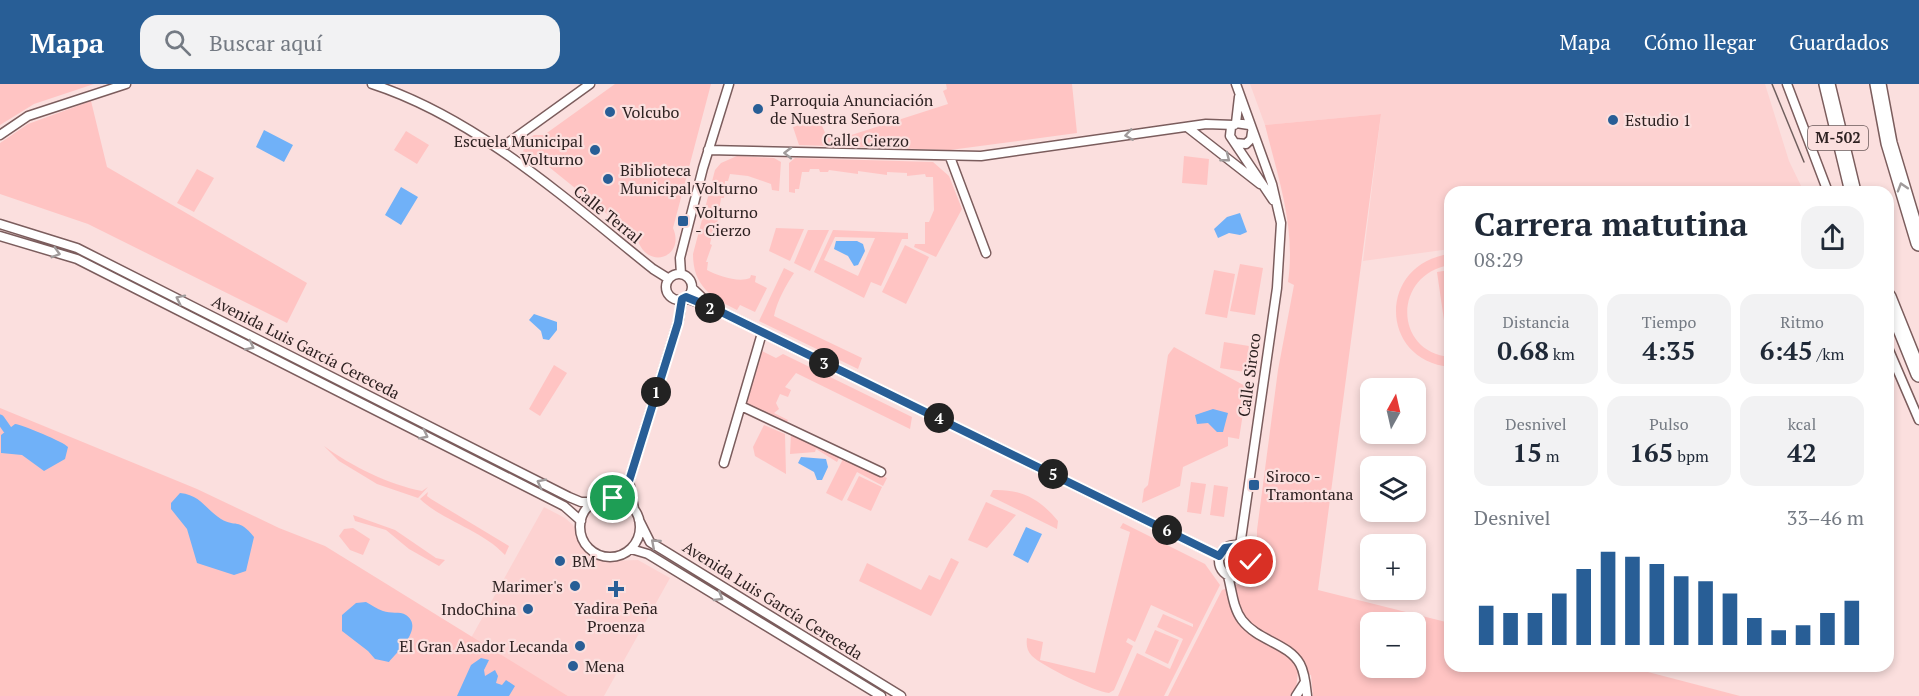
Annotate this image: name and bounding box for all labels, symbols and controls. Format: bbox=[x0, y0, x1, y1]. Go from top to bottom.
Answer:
search box bbox=[140, 15, 560, 69]
text: Mapa bbox=[30, 24, 104, 61]
icon: search bbox=[161, 26, 194, 59]
text: Buscar aquí bbox=[209, 28, 323, 57]
text: Mapa bbox=[1559, 28, 1611, 56]
text: Cómo llegar bbox=[1644, 28, 1756, 56]
text: Guardados bbox=[1789, 28, 1889, 56]
place label: Parroquia Anunciación de Nuestra Señora bbox=[770, 89, 934, 129]
place label: Volcubo bbox=[622, 101, 680, 123]
marker: Parroquia Anunciación de Nuestra Señora bbox=[751, 102, 765, 116]
marker: Volcubo bbox=[603, 105, 617, 119]
place label: Estudio 1 bbox=[1625, 109, 1691, 131]
marker: Estudio 1 bbox=[1606, 113, 1620, 127]
road number: M-502 bbox=[1808, 126, 1868, 150]
street label: Calle Cierzo bbox=[823, 128, 909, 152]
one-way arrow bbox=[1124, 128, 1133, 141]
place label: Escuela Municipal Volturno bbox=[454, 130, 583, 170]
marker: Escuela Municipal Volturno bbox=[588, 143, 602, 157]
one-way arrow bbox=[784, 146, 793, 159]
one-way arrow bbox=[1220, 150, 1231, 161]
place label: Biblioteca Municipal Volturno bbox=[620, 159, 758, 199]
marker: Biblioteca Municipal Volturno bbox=[601, 172, 615, 186]
street label: Calle Terral bbox=[569, 180, 647, 248]
one-way arrow bbox=[1897, 182, 1909, 193]
place label: Volturno - Cierzo bbox=[695, 201, 758, 241]
text: Carrera matutina bbox=[1474, 202, 1748, 245]
button: share bbox=[1801, 206, 1864, 269]
marker: Volturno - Cierzo bbox=[676, 214, 690, 228]
one-way arrow bbox=[50, 246, 61, 258]
text: 08:29 bbox=[1474, 246, 1523, 273]
street label: Avenida Luis García Cereceda bbox=[208, 290, 404, 404]
pin: 2 bbox=[695, 293, 725, 323]
one-way arrow bbox=[176, 294, 187, 306]
text: 2 bbox=[705, 297, 715, 319]
text: Distancia bbox=[1503, 311, 1569, 333]
text: Tiempo bbox=[1642, 311, 1696, 333]
text: Ritmo bbox=[1780, 311, 1824, 333]
street label: Calle Siroco bbox=[1232, 332, 1266, 418]
text: 0.68 bbox=[1497, 333, 1549, 367]
text: 4:35 bbox=[1643, 333, 1696, 367]
text: 6:45 bbox=[1760, 333, 1813, 367]
one-way arrow bbox=[244, 339, 255, 351]
text: km bbox=[1549, 343, 1575, 365]
text: /km bbox=[1813, 343, 1844, 365]
pin: 3 bbox=[809, 348, 839, 378]
text: 3 bbox=[819, 352, 829, 374]
pin: 1 bbox=[641, 377, 671, 407]
north arrow bbox=[1360, 378, 1426, 444]
map controls bbox=[1360, 378, 1426, 678]
text: 1 bbox=[651, 381, 661, 403]
pin: 4 bbox=[924, 403, 954, 433]
text: 4 bbox=[934, 407, 944, 429]
text: Desnivel bbox=[1505, 413, 1567, 435]
text: Pulso bbox=[1649, 413, 1689, 435]
text: kcal bbox=[1788, 413, 1816, 435]
one-way arrow bbox=[418, 428, 428, 439]
text: 15 bbox=[1512, 435, 1542, 469]
text: 165 bbox=[1629, 435, 1673, 469]
text: 42 bbox=[1787, 435, 1817, 469]
text: m bbox=[1542, 445, 1560, 467]
text: bpm bbox=[1673, 445, 1709, 467]
button: layers bbox=[1360, 456, 1426, 522]
pin: 5 bbox=[1038, 459, 1068, 489]
text: 5 bbox=[1048, 463, 1058, 485]
place label: Siroco - Tramontana bbox=[1266, 465, 1353, 505]
pin bbox=[587, 472, 638, 523]
marker: Siroco - Tramontana bbox=[1247, 478, 1261, 492]
one-way arrow bbox=[536, 479, 547, 491]
icon: arrive bbox=[596, 481, 629, 514]
text: Desnivel bbox=[1474, 504, 1551, 531]
text: 33–46 m bbox=[1787, 504, 1864, 531]
pin: 6 bbox=[1152, 515, 1182, 545]
text: 6 bbox=[1162, 519, 1172, 541]
button: + bbox=[1360, 534, 1426, 600]
street label: Avenida Luis García Cereceda bbox=[679, 535, 867, 665]
pin bbox=[1225, 536, 1276, 587]
one-way arrow bbox=[651, 540, 662, 551]
icon: check bbox=[1234, 545, 1267, 578]
place label: BM bbox=[572, 550, 596, 572]
marker: BM bbox=[553, 554, 567, 568]
place label: Marimer's bbox=[492, 575, 563, 597]
marker: Marimer's bbox=[568, 579, 582, 593]
marker: Yadira Peña Proenza bbox=[609, 582, 623, 596]
one-way arrow bbox=[713, 589, 723, 601]
place label: Yadira Peña Proenza bbox=[574, 597, 658, 637]
place label: IndoChina bbox=[441, 598, 516, 620]
marker: IndoChina bbox=[521, 602, 535, 616]
button: − bbox=[1360, 612, 1426, 678]
place label: El Gran Asador Lecanda bbox=[399, 635, 568, 657]
marker: El Gran Asador Lecanda bbox=[573, 639, 587, 653]
place label: Mena bbox=[585, 655, 625, 677]
marker: Mena bbox=[566, 659, 580, 673]

